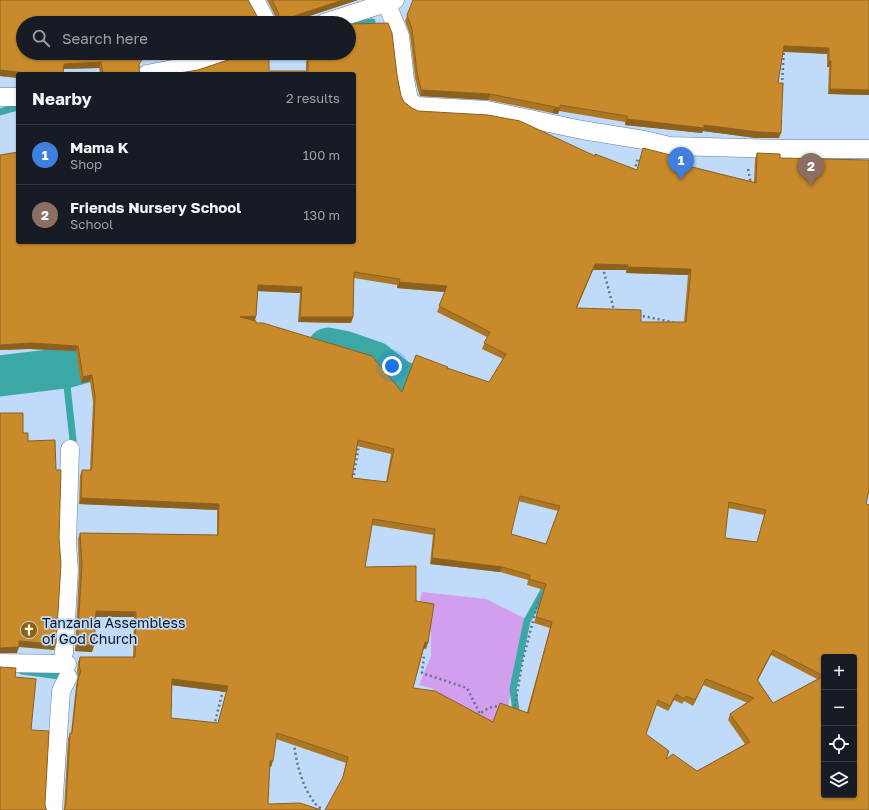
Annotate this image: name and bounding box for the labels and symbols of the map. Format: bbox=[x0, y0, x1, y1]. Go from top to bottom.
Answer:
pin: 1 bbox=[668, 147, 694, 180]
pin: 2 bbox=[798, 153, 824, 186]
your location bbox=[382, 356, 402, 376]
place label: Tanzania Assembless of God Church bbox=[42, 614, 185, 647]
church icon: Tanzania Assembless of God Church bbox=[19, 620, 39, 640]

